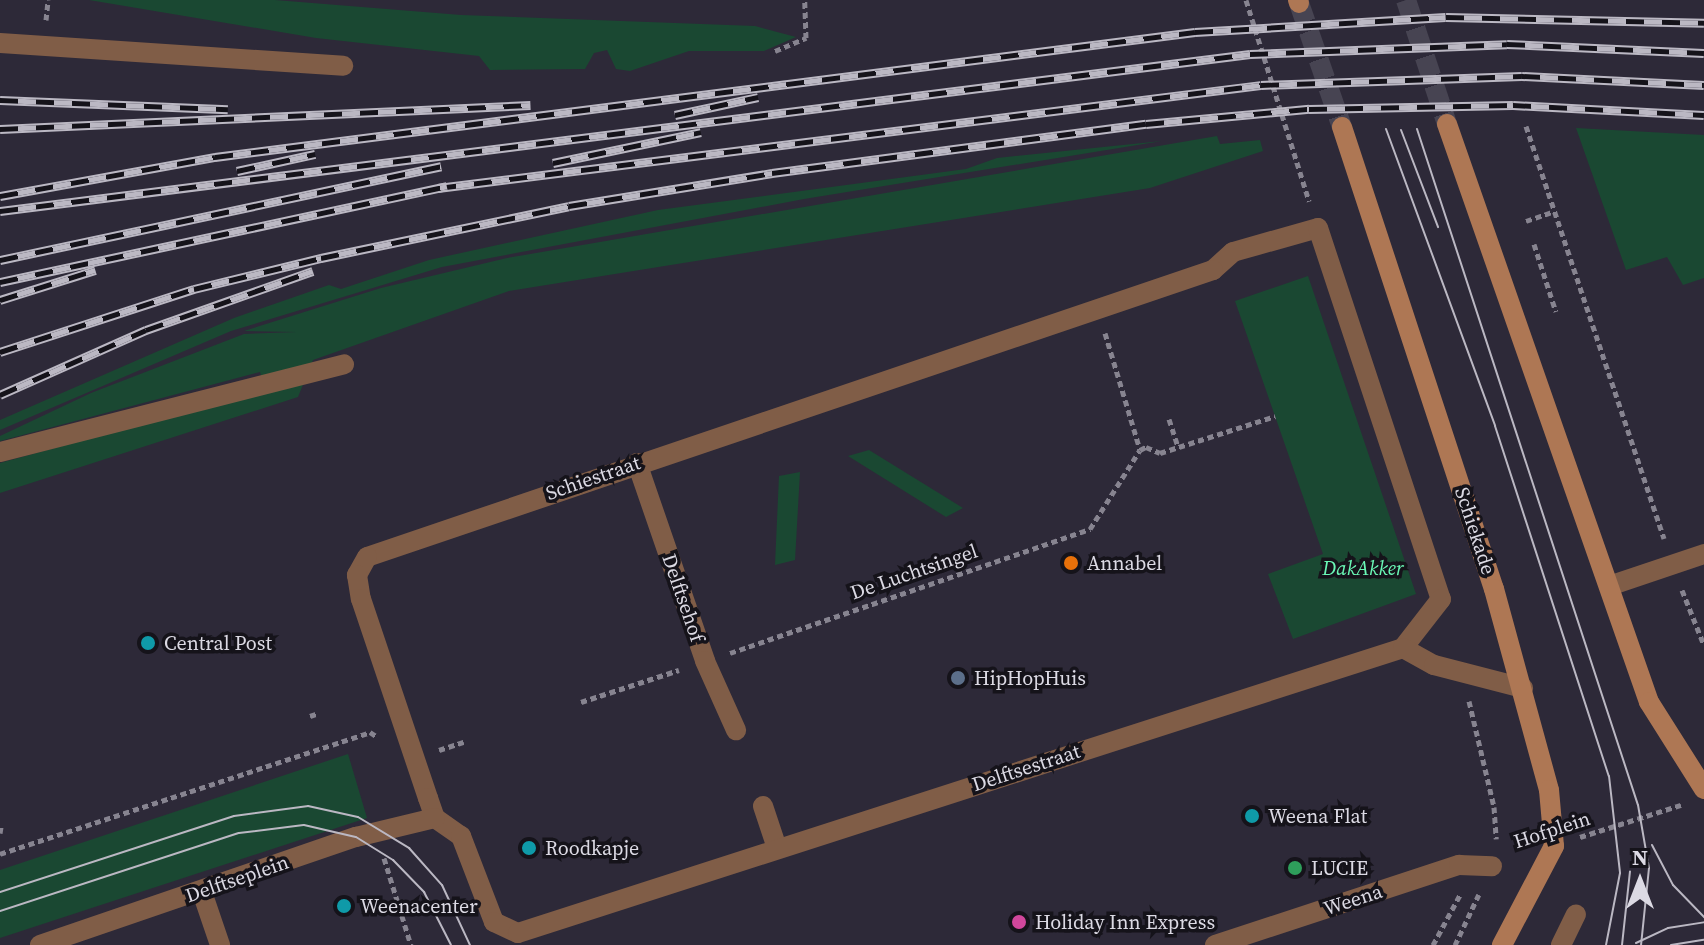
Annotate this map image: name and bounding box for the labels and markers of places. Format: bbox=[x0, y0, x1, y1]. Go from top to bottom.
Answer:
place label: Annabel bbox=[1087, 551, 1162, 575]
marker: Annabel bbox=[1062, 554, 1080, 572]
place label: Central Post bbox=[164, 631, 272, 655]
marker: Central Post bbox=[139, 634, 157, 652]
place label: HipHopHuis bbox=[974, 666, 1086, 690]
marker: HipHopHuis bbox=[949, 669, 967, 687]
place label: Weena Flat bbox=[1268, 804, 1367, 828]
marker: Weena Flat bbox=[1243, 807, 1261, 825]
place label: Roodkapje bbox=[545, 836, 639, 860]
marker: Roodkapje bbox=[520, 839, 538, 857]
place label: LUCIE bbox=[1311, 856, 1368, 880]
marker: LUCIE bbox=[1286, 859, 1304, 877]
place label: Weenacenter bbox=[360, 894, 478, 918]
marker: Weenacenter bbox=[335, 897, 353, 915]
place label: Holiday Inn Express bbox=[1035, 910, 1215, 934]
marker: Holiday Inn Express bbox=[1010, 913, 1028, 931]

